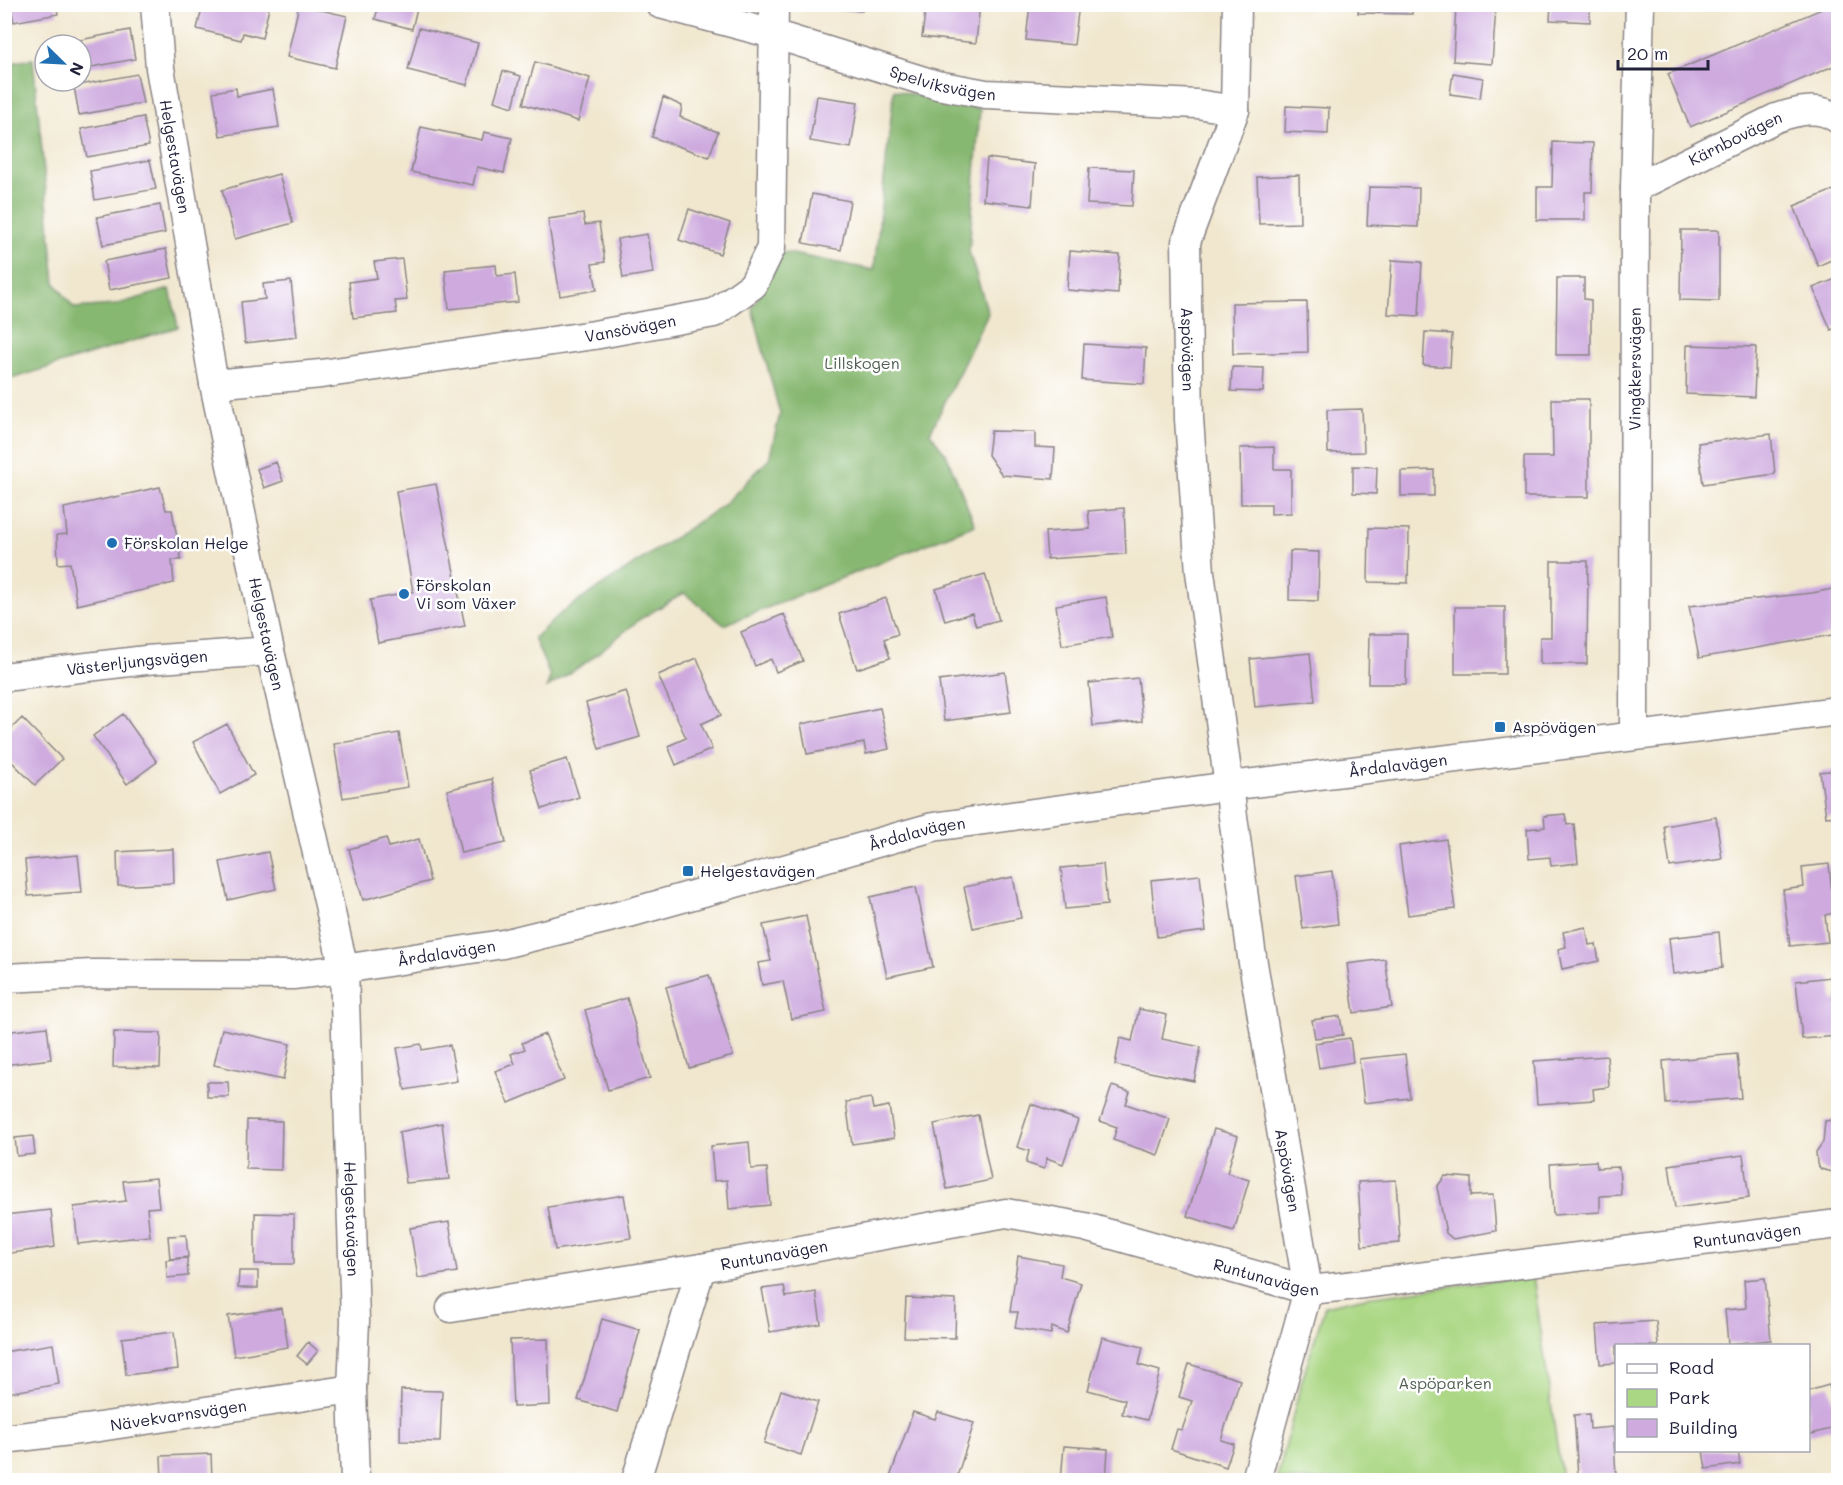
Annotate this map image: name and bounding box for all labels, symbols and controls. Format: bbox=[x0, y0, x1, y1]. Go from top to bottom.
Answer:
north arrow bbox=[33, 33, 93, 93]
scale bar bbox=[1618, 33, 1708, 71]
text: 20 m bbox=[1627, 41, 1668, 65]
text: N bbox=[65, 59, 89, 79]
street label: Spelviksvägen bbox=[887, 60, 996, 104]
street label: Helgestavägen bbox=[156, 98, 196, 215]
street label: Kärnbovägen bbox=[1685, 106, 1785, 170]
street label: Aspövägen bbox=[1177, 307, 1200, 391]
street label: Vingåkersvägen bbox=[1624, 307, 1645, 431]
street label: Vansövägen bbox=[583, 309, 677, 346]
park label: Lillskogen bbox=[824, 352, 900, 373]
place label: Förskolan Helge bbox=[124, 532, 249, 553]
marker: Förskolan Helge bbox=[105, 536, 119, 550]
place label: Förskolan Vi som Växer bbox=[416, 574, 517, 613]
street label: Helgestavägen bbox=[245, 575, 290, 692]
marker: Förskolan Vi som Växer bbox=[397, 587, 411, 601]
street label: Västerljungsvägen bbox=[65, 645, 208, 679]
place label: Aspövägen bbox=[1512, 716, 1596, 737]
marker: Aspövägen bbox=[1493, 720, 1507, 734]
street label: Årdalavägen bbox=[1347, 748, 1448, 781]
street label: Årdalavägen bbox=[866, 812, 967, 855]
place label: Helgestavägen bbox=[700, 860, 815, 881]
marker: Helgestavägen bbox=[681, 864, 695, 878]
street label: Årdalavägen bbox=[396, 934, 497, 970]
street label: Aspövägen bbox=[1271, 1127, 1306, 1213]
street label: Helgestavägen bbox=[340, 1161, 365, 1277]
street label: Runtunavägen bbox=[1692, 1218, 1802, 1252]
street label: Runtunavägen bbox=[719, 1234, 829, 1274]
street label: Runtunavägen bbox=[1211, 1253, 1320, 1300]
legend bbox=[1615, 1344, 1810, 1452]
text: Road bbox=[1669, 1355, 1714, 1379]
park label: Aspöparken bbox=[1398, 1372, 1492, 1393]
text: Park bbox=[1669, 1385, 1710, 1409]
street label: Nävekvarnsvägen bbox=[109, 1394, 248, 1435]
text: Building bbox=[1669, 1415, 1737, 1439]

